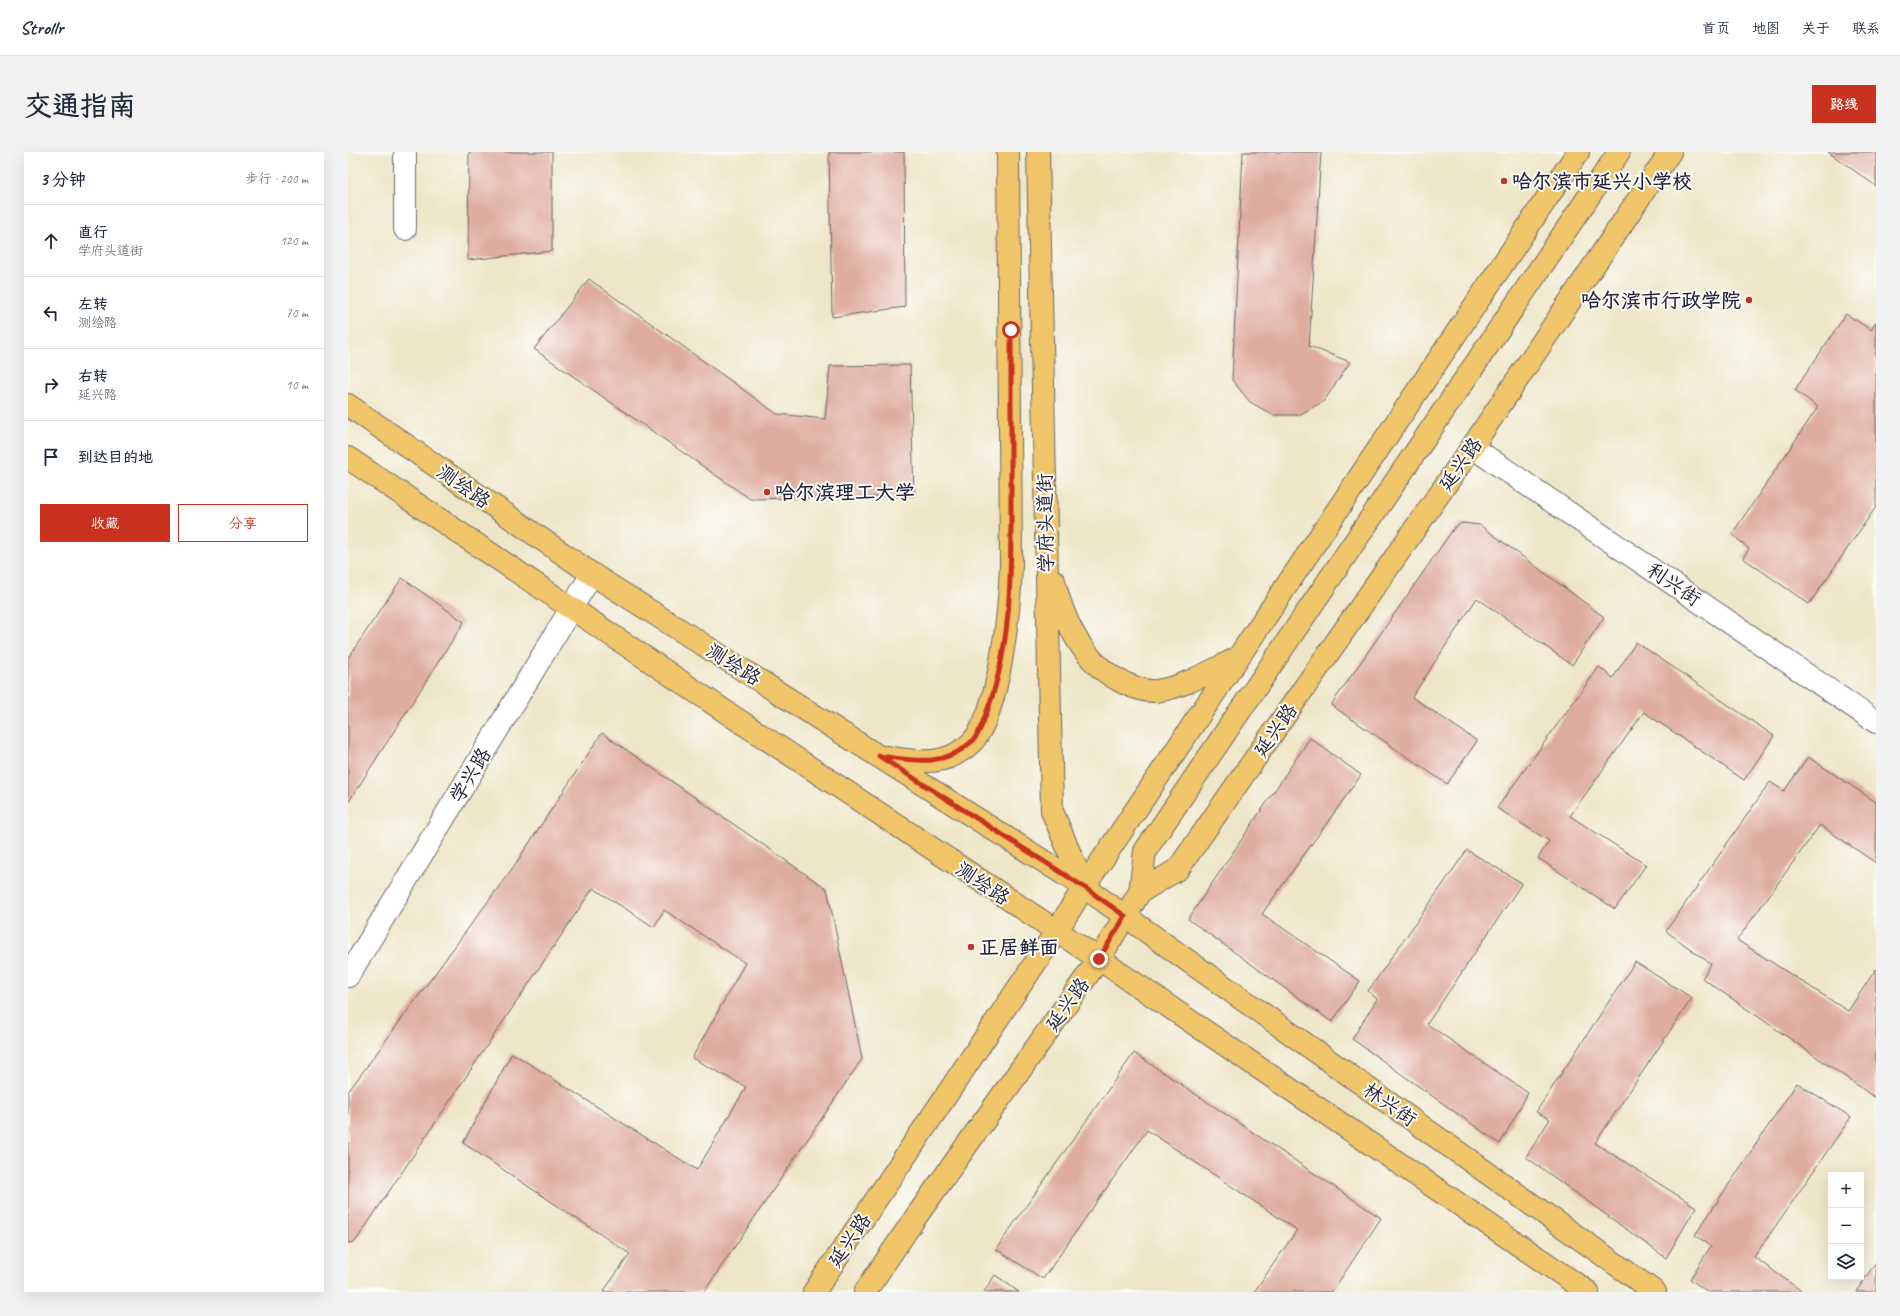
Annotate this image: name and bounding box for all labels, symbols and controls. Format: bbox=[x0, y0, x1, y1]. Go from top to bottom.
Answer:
text: Strollr bbox=[20, 16, 63, 40]
text: 首页 bbox=[1702, 20, 1730, 37]
text: 地图 bbox=[1752, 20, 1780, 37]
text: 关于 bbox=[1802, 20, 1830, 37]
text: 联系 bbox=[1852, 20, 1880, 37]
button: 路线 bbox=[1812, 85, 1876, 123]
text: 交通指南 bbox=[24, 88, 136, 123]
text: 3 分钟 bbox=[40, 169, 86, 190]
place label: 哈尔滨市延兴小学校 bbox=[1512, 169, 1692, 194]
text: 步行 · 200 m bbox=[245, 171, 308, 187]
marker: 哈尔滨市延兴小学校 bbox=[1499, 176, 1509, 186]
text: 直行 bbox=[78, 223, 108, 242]
icon: ahead bbox=[40, 230, 62, 252]
text: 120 m bbox=[280, 233, 308, 249]
text: 学府头道街 bbox=[78, 243, 143, 259]
place label: 哈尔滨市行政学院 bbox=[1581, 288, 1741, 313]
text: 左转 bbox=[78, 295, 108, 314]
marker: 哈尔滨市行政学院 bbox=[1744, 295, 1754, 305]
icon: left bbox=[40, 302, 62, 324]
text: 70 m bbox=[286, 305, 308, 321]
text: 测绘路 bbox=[78, 315, 117, 331]
route start bbox=[1002, 321, 1020, 339]
text: 右转 bbox=[78, 367, 108, 386]
icon: right bbox=[40, 374, 62, 396]
text: 10 m bbox=[286, 377, 308, 393]
text: 延兴路 bbox=[78, 387, 117, 403]
street label: 延兴路 bbox=[1433, 432, 1488, 496]
icon: arrive bbox=[40, 446, 62, 468]
text: 到达目的地 bbox=[78, 448, 153, 467]
street label: 测绘路 bbox=[432, 459, 496, 514]
street label: 学府头道街 bbox=[1032, 473, 1059, 573]
place label: 哈尔滨理工大学 bbox=[775, 480, 915, 505]
marker: 哈尔滨理工大学 bbox=[762, 487, 772, 497]
button: 收藏 bbox=[40, 504, 170, 542]
button: 分享 bbox=[178, 504, 308, 542]
street label: 利兴街 bbox=[1642, 557, 1706, 612]
street label: 测绘路 bbox=[702, 638, 767, 691]
street label: 延兴路 bbox=[1248, 698, 1303, 762]
street label: 学兴路 bbox=[444, 742, 497, 807]
street label: 测绘路 bbox=[951, 856, 1015, 911]
place label: 正居鲜面 bbox=[979, 935, 1059, 960]
marker: 正居鲜面 bbox=[966, 942, 976, 952]
route end bbox=[1090, 950, 1108, 968]
street label: 延兴路 bbox=[1040, 972, 1096, 1036]
street label: 林兴街 bbox=[1358, 1077, 1421, 1132]
map controls bbox=[1828, 1172, 1864, 1280]
button: + bbox=[1828, 1172, 1864, 1208]
street label: 延兴路 bbox=[822, 1208, 877, 1272]
button: − bbox=[1828, 1208, 1864, 1244]
button: layers bbox=[1828, 1244, 1864, 1280]

